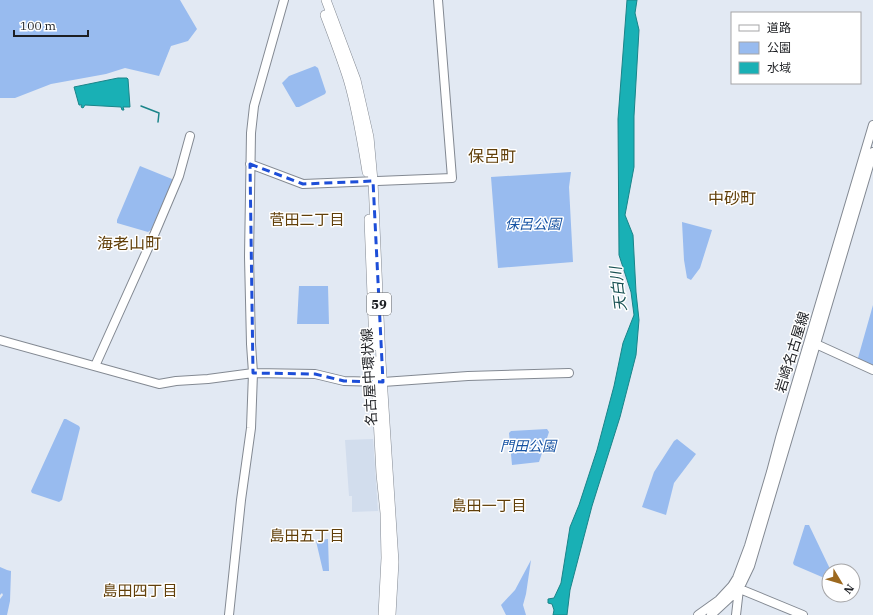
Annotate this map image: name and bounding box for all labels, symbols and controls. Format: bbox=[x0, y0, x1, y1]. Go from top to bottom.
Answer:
scale bar bbox=[14, 12, 88, 38]
legend bbox=[731, 12, 861, 84]
text: 100 m bbox=[20, 18, 56, 33]
text: 道路 bbox=[767, 20, 791, 35]
text: 公園 bbox=[767, 40, 791, 55]
text: 水域 bbox=[767, 60, 791, 75]
district label: 保呂町 bbox=[468, 146, 516, 166]
district label: 中砂町 bbox=[708, 188, 756, 208]
district label: 菅田二丁目 bbox=[269, 210, 345, 229]
park label: 保呂公園 bbox=[505, 215, 563, 233]
district label: 海老山町 bbox=[97, 233, 161, 253]
water label: 天白川 bbox=[606, 264, 630, 312]
road number: 59 bbox=[367, 293, 391, 315]
street label: 岩崎名古屋線 bbox=[771, 309, 813, 395]
street label: 名古屋中環状線 bbox=[357, 328, 381, 426]
park label: 門田公園 bbox=[500, 437, 558, 455]
district label: 島田一丁目 bbox=[451, 496, 527, 515]
district label: 島田五丁目 bbox=[269, 526, 345, 545]
north arrow bbox=[821, 563, 861, 603]
district label: 島田四丁目 bbox=[102, 581, 178, 600]
text: N bbox=[841, 581, 857, 597]

